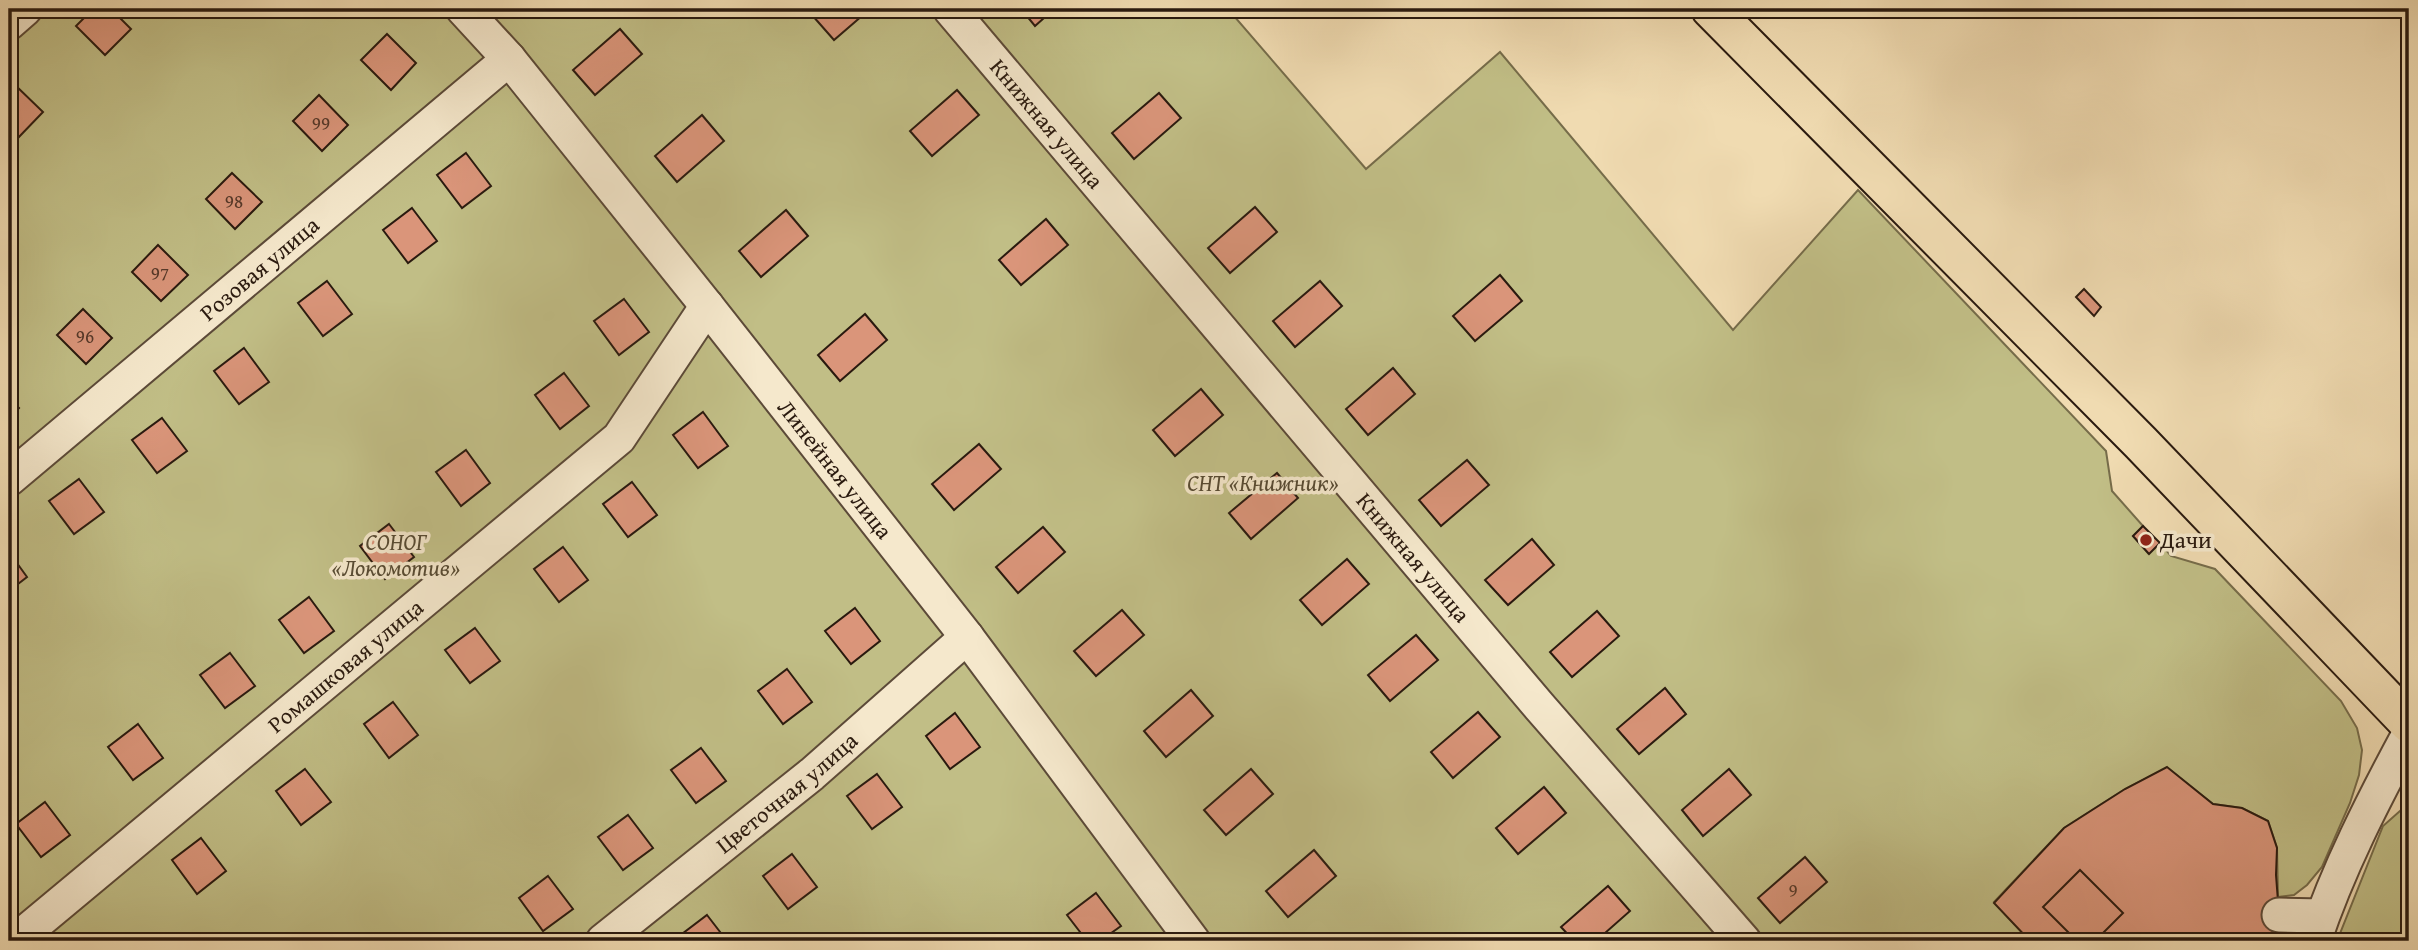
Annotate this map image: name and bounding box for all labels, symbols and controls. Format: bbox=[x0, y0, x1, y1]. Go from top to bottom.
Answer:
street label: Книжная улица bbox=[983, 51, 1112, 195]
house number: 99 bbox=[312, 109, 330, 137]
house number: 98 bbox=[225, 187, 243, 215]
street label: Розовая улица bbox=[192, 208, 326, 328]
house number: 97 bbox=[151, 259, 169, 287]
house number: 96 bbox=[76, 322, 94, 350]
street label: Линейная улица bbox=[770, 392, 901, 546]
park label: СНТ «Книжник» bbox=[1187, 466, 1339, 499]
street label: Книжная улица bbox=[1349, 485, 1478, 629]
place label: Дачи bbox=[2159, 523, 2212, 556]
park label: СОНОГ «Локомотив» bbox=[332, 525, 460, 584]
marker: Дачи bbox=[2138, 532, 2154, 548]
street label: Ромашковая улица bbox=[260, 591, 430, 740]
street label: Цветочная улица bbox=[708, 724, 865, 861]
house number: 9 bbox=[1788, 876, 1798, 904]

